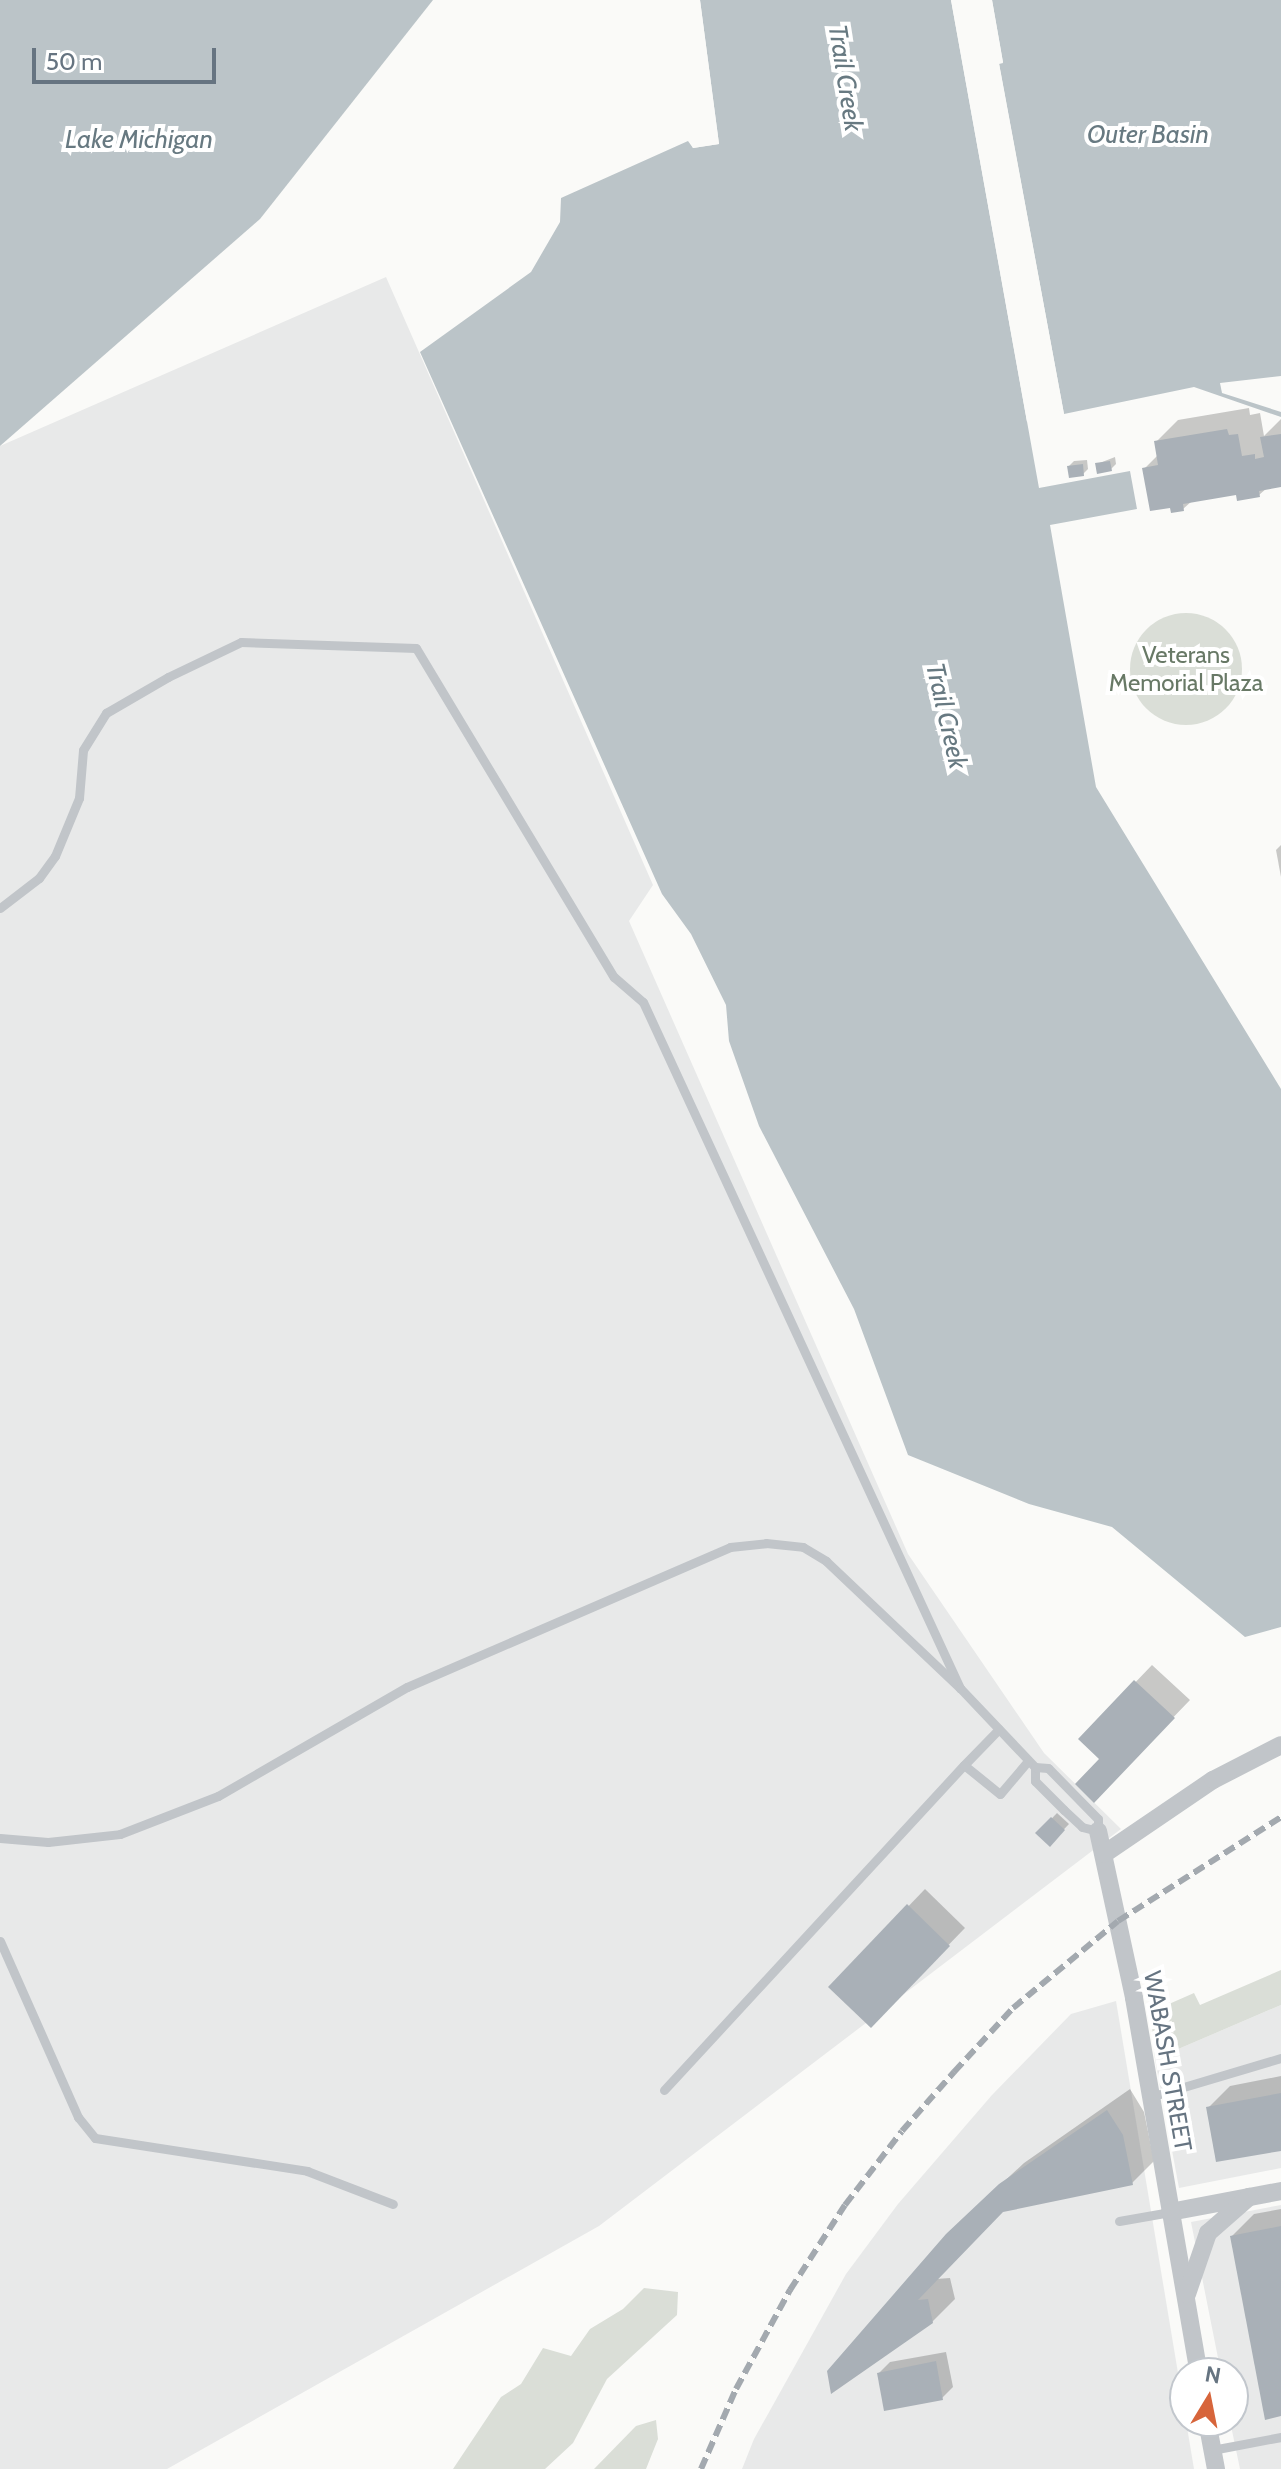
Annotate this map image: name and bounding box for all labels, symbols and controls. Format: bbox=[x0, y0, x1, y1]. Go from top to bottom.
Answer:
water label: Trail Creek bbox=[821, 22, 869, 134]
scale bar bbox=[36, 32, 220, 82]
text: 50 m bbox=[46, 47, 102, 76]
water label: Outer Basin bbox=[1087, 119, 1209, 151]
water label: Lake Michigan bbox=[65, 124, 213, 156]
park label: Veterans Memorial Plaza bbox=[1109, 641, 1263, 697]
water label: Trail Creek bbox=[919, 660, 973, 772]
street label: WABASH STREET bbox=[1138, 1969, 1198, 2153]
north arrow bbox=[1169, 2357, 1249, 2437]
text: N bbox=[1203, 2360, 1223, 2389]

